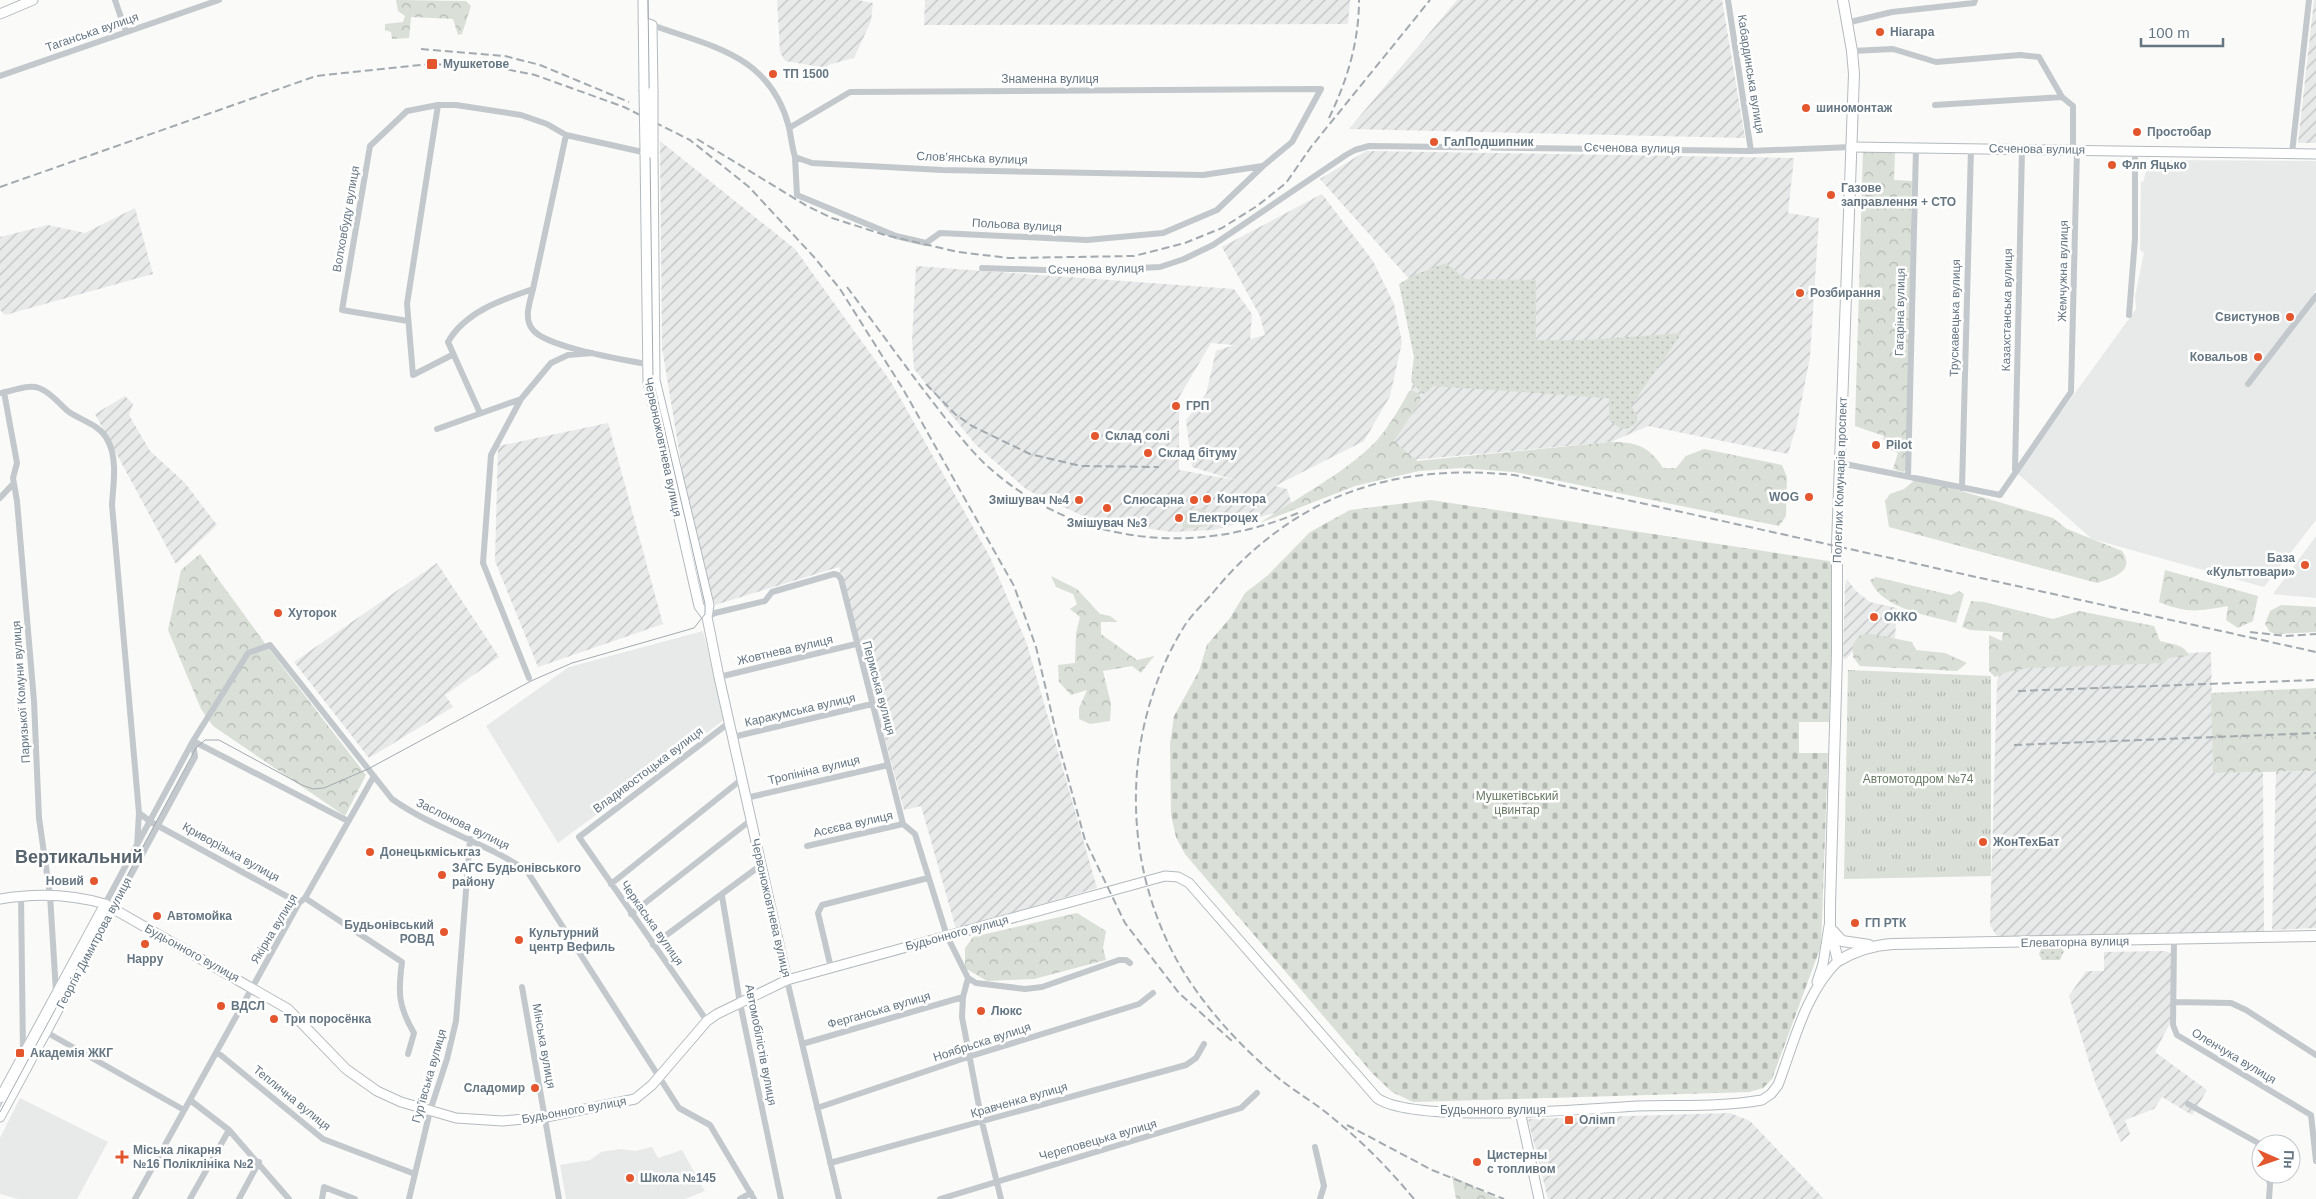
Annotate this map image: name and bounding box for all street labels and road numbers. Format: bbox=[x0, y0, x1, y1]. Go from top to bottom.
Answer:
street label: Таганська вулиця bbox=[44, 9, 140, 55]
street label: Кабардинська вулиця bbox=[1735, 13, 1767, 135]
street label: Знаменна вулиця bbox=[1001, 72, 1099, 86]
street label: Сєченова вулиця bbox=[1584, 140, 1680, 156]
street label: Сєченова вулиця bbox=[1989, 141, 2085, 157]
street label: Слов’янська вулиця bbox=[916, 149, 1028, 167]
street label: Волховбуду вулиця bbox=[330, 165, 362, 273]
street label: Польова вулиця bbox=[972, 216, 1062, 234]
street label: Жемчужна вулиця bbox=[2055, 220, 2071, 322]
street label: Казахстанська вулиця bbox=[1999, 248, 2015, 372]
street label: Трускавецька вулиця bbox=[1947, 259, 1963, 377]
street label: Сєченова вулиця bbox=[1048, 261, 1144, 277]
street label: Гагаріна вулиця bbox=[1892, 268, 1908, 356]
street label: Червоножовтнева вулиця bbox=[641, 376, 685, 518]
street label: Полеглих Комунарів проспект bbox=[1830, 396, 1850, 563]
street label: Паризької Комуни вулиця bbox=[9, 620, 33, 764]
street label: Жовтнева вулиця bbox=[736, 632, 834, 668]
street label: Пермська вулиця bbox=[860, 639, 898, 737]
street label: Каракумська вулиця bbox=[743, 690, 857, 730]
street label: Владивостоцька вулиця bbox=[590, 724, 706, 816]
street label: Тропініна вулиця bbox=[767, 753, 861, 787]
street label: Заслонова вулиця bbox=[414, 795, 512, 853]
street label: Асєєва вулиця bbox=[812, 808, 894, 840]
street label: Криворізька вулиця bbox=[180, 819, 282, 885]
street label: Червоножовтнева вулиця bbox=[748, 837, 794, 979]
street label: Георгія Димитрова вулиця bbox=[53, 875, 135, 1011]
street label: Черкаська вулиця bbox=[618, 878, 686, 968]
street label: Якірна вулиця bbox=[248, 892, 300, 966]
street label: Будьонного вулиця bbox=[904, 913, 1010, 953]
street label: Будьонного вулиця bbox=[142, 921, 242, 985]
street label: Елеваторна вулиця bbox=[2021, 934, 2129, 950]
street label: Автомобілістів вулиця bbox=[742, 983, 780, 1107]
street label: Ферганська вулиця bbox=[826, 989, 932, 1031]
street label: Мінська вулиця bbox=[530, 1002, 558, 1090]
street label: Ноябрьска вулиця bbox=[931, 1020, 1033, 1064]
street label: Оленчука вулиця bbox=[2189, 1025, 2279, 1087]
street label: Гур’ївська вулиця bbox=[409, 1027, 449, 1125]
street label: Теплична вулиця bbox=[251, 1063, 333, 1133]
street label: Кравченка вулиця bbox=[969, 1079, 1069, 1121]
street label: Будьонного вулиця bbox=[521, 1094, 627, 1126]
street label: Будьонного вулиця bbox=[1440, 1103, 1546, 1117]
street label: Череповецька вулиця bbox=[1038, 1117, 1158, 1163]

